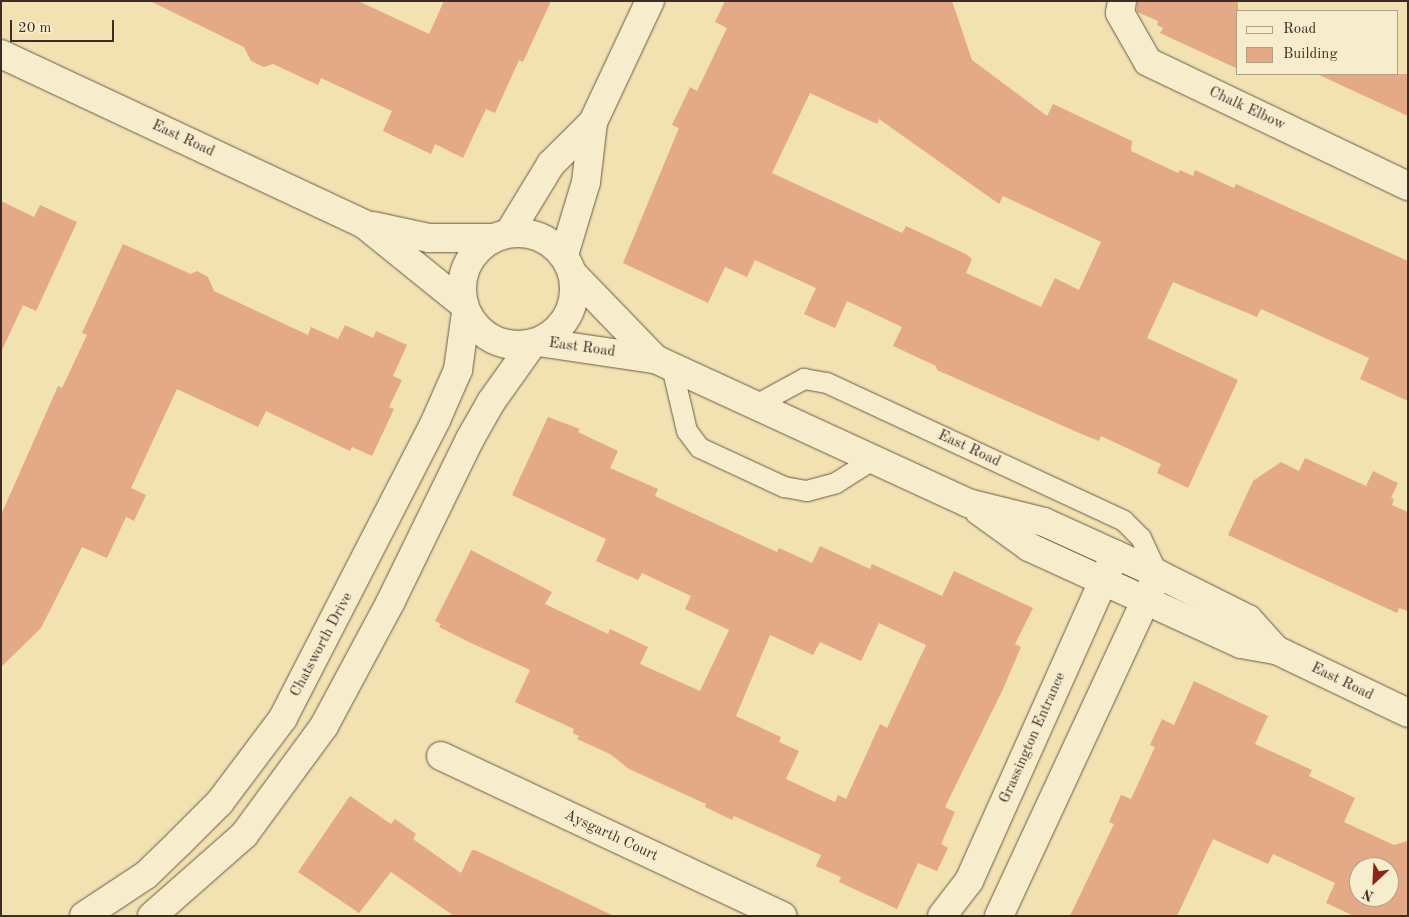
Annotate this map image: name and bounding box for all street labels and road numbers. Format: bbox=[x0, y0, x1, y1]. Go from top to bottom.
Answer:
street label: Chalk Elbow bbox=[1206, 83, 1288, 135]
street label: East Road bbox=[149, 117, 217, 161]
street label: East Road bbox=[548, 334, 616, 362]
street label: East Road bbox=[935, 427, 1003, 471]
street label: Chatsworth Drive bbox=[287, 590, 357, 700]
street label: East Road bbox=[1308, 659, 1376, 705]
street label: Grassington Entrance bbox=[996, 670, 1070, 806]
street label: Aysgarth Court bbox=[561, 806, 661, 866]

